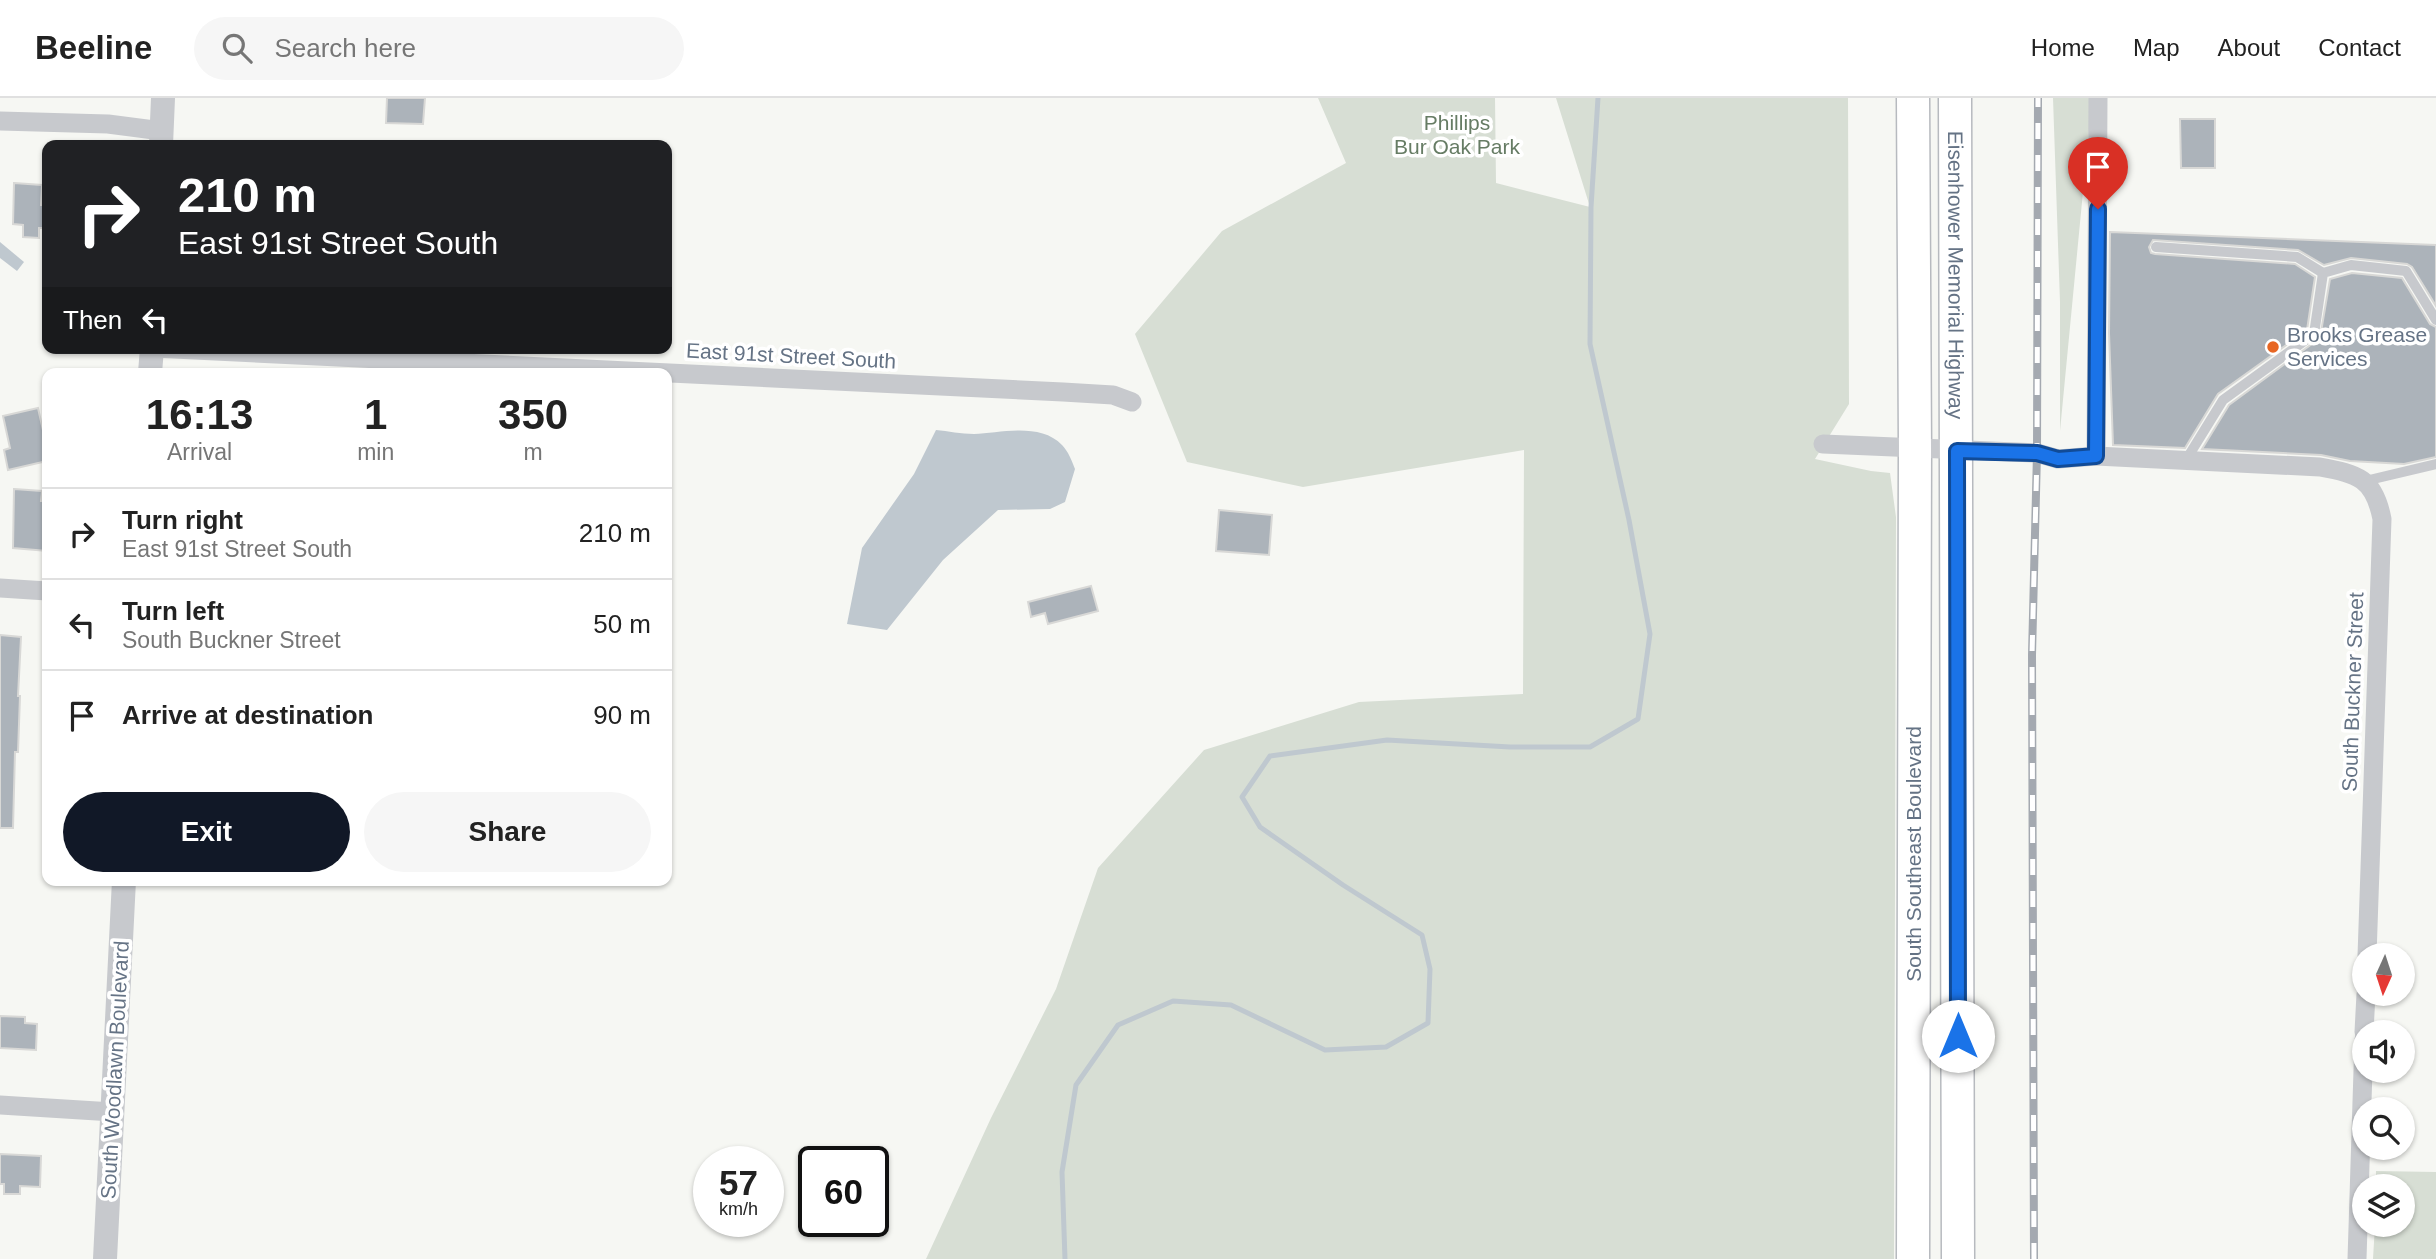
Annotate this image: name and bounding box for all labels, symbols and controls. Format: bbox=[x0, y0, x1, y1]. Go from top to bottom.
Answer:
search box bbox=[194, 17, 684, 80]
text: Beeline bbox=[35, 29, 152, 66]
icon: search bbox=[218, 29, 256, 67]
text: Search here bbox=[274, 33, 416, 63]
text: Home bbox=[2031, 34, 2095, 61]
text: Map bbox=[2133, 34, 2180, 61]
text: About bbox=[2218, 34, 2280, 61]
text: Contact bbox=[2318, 34, 2401, 61]
park label: Phillips Bur Oak Park bbox=[1394, 111, 1521, 158]
street label: Eisenhower Memorial Highway bbox=[1944, 131, 1968, 420]
pin bbox=[2068, 137, 2128, 209]
icon: arrive bbox=[2079, 148, 2117, 186]
icon: right bbox=[63, 168, 154, 259]
text: 210 m bbox=[178, 168, 317, 222]
text: East 91st Street South bbox=[178, 225, 498, 261]
icon: left bbox=[136, 301, 174, 339]
text: Then bbox=[63, 305, 122, 335]
place label: Brooks Grease Services bbox=[2287, 323, 2427, 370]
street label: East 91st Street South bbox=[686, 339, 897, 372]
marker: Brooks Grease Services bbox=[2265, 339, 2281, 355]
text: 16:13 bbox=[146, 391, 253, 438]
text: 1 bbox=[364, 391, 387, 438]
text: 350 bbox=[498, 391, 568, 438]
text: Arrival bbox=[167, 439, 232, 465]
text: min bbox=[357, 439, 394, 465]
text: m bbox=[524, 439, 543, 465]
text: Turn right bbox=[122, 505, 243, 535]
icon: right bbox=[63, 515, 101, 553]
text: 210 m bbox=[579, 518, 651, 548]
text: East 91st Street South bbox=[122, 536, 352, 562]
street label: South Buckner Street bbox=[2338, 592, 2367, 792]
text: Turn left bbox=[122, 596, 224, 626]
icon: left bbox=[63, 606, 101, 644]
text: 50 m bbox=[593, 609, 651, 639]
text: South Buckner Street bbox=[122, 627, 341, 653]
icon: arrive bbox=[63, 697, 101, 735]
text: Arrive at destination bbox=[122, 700, 373, 730]
text: 90 m bbox=[593, 700, 651, 730]
street label: South Southeast Boulevard bbox=[1902, 726, 1925, 982]
button: Exit bbox=[63, 792, 350, 872]
button: Share bbox=[364, 792, 651, 872]
street label: South Woodlawn Boulevard bbox=[96, 940, 133, 1200]
north arrow bbox=[2352, 943, 2415, 1006]
map controls bbox=[2352, 943, 2415, 1237]
position arrow bbox=[1921, 999, 1995, 1073]
button: sound bbox=[2352, 1020, 2415, 1083]
button: search bbox=[2352, 1097, 2415, 1160]
speed limit sign: 60 bbox=[798, 1146, 889, 1237]
text: 57 bbox=[719, 1163, 758, 1202]
button: layers bbox=[2352, 1174, 2415, 1237]
text: km/h bbox=[719, 1199, 758, 1219]

